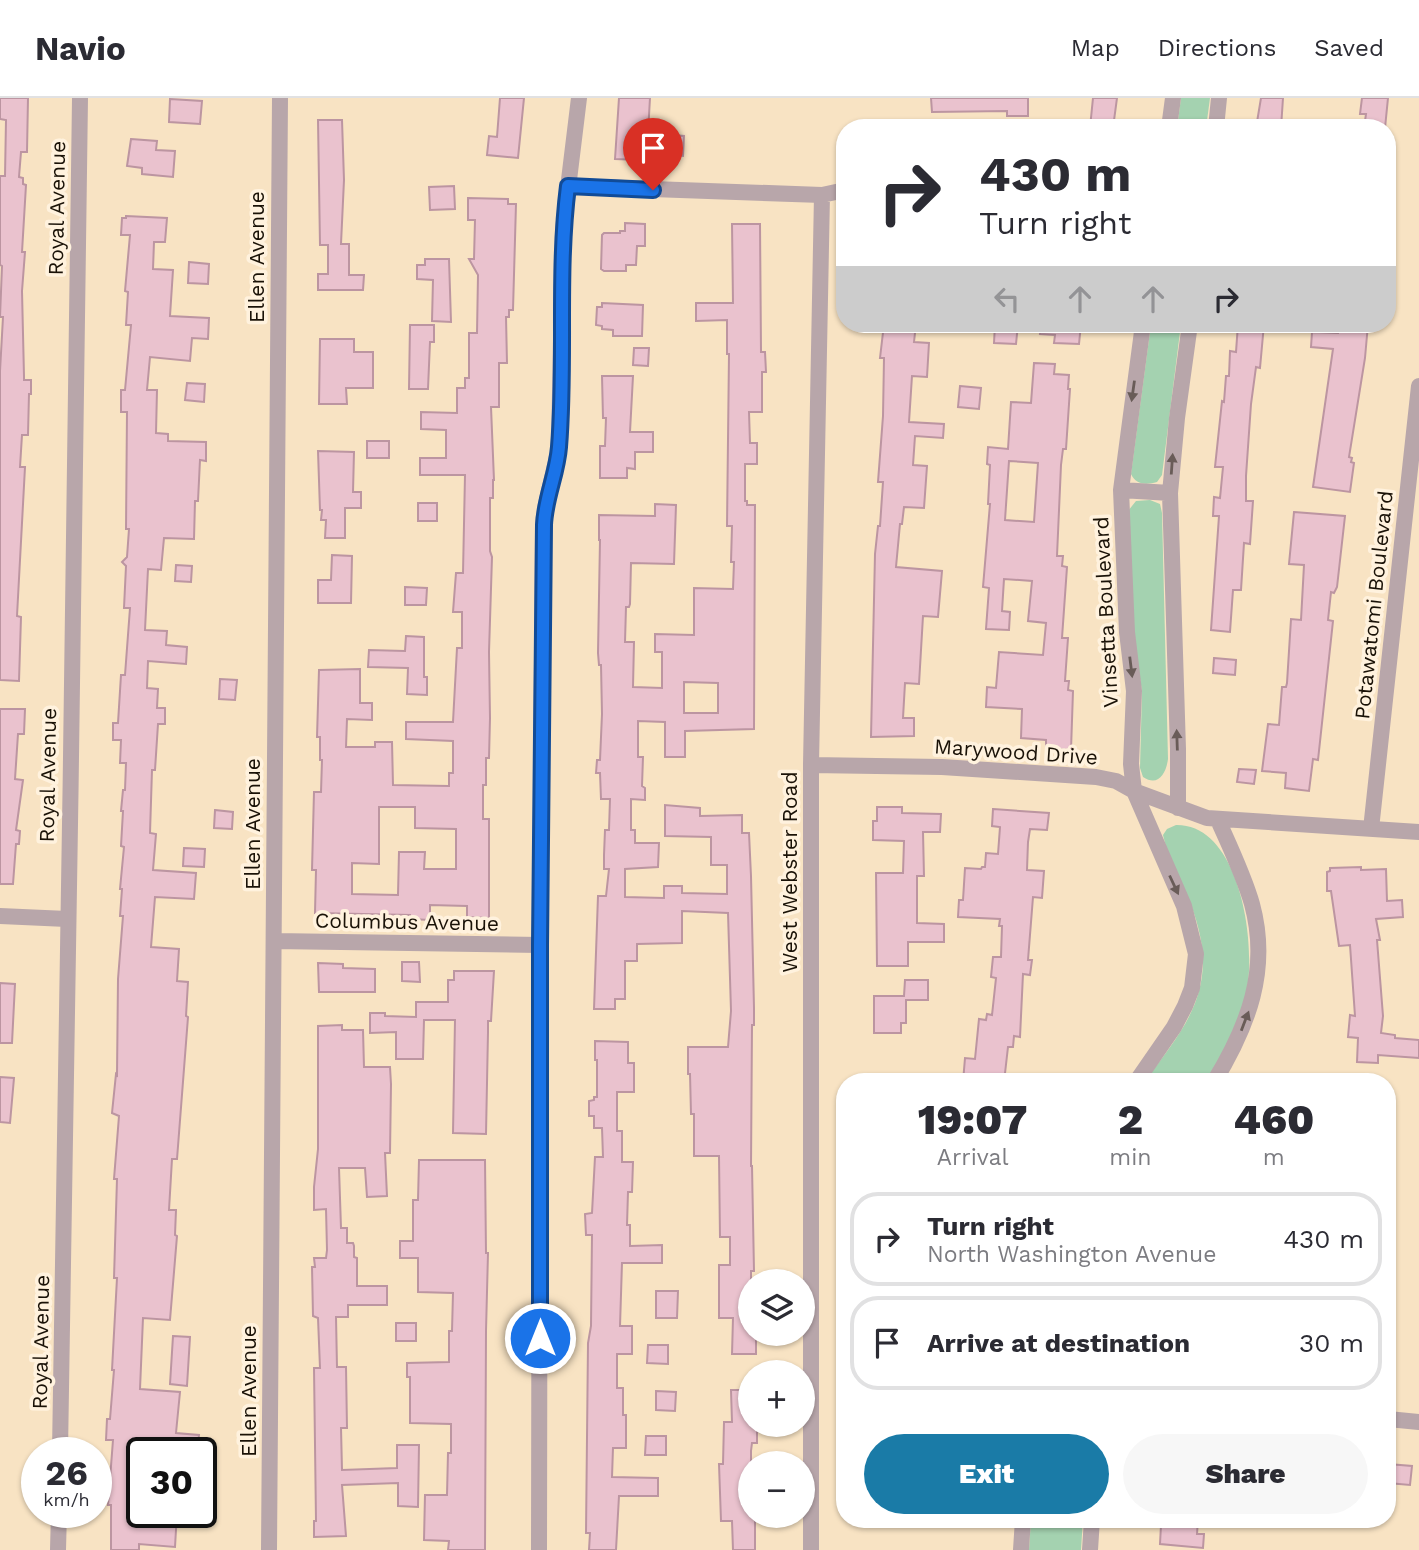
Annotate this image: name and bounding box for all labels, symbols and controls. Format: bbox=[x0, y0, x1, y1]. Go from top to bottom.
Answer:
text: Navio bbox=[35, 29, 126, 68]
text: Map bbox=[1071, 34, 1120, 62]
text: Directions bbox=[1158, 34, 1276, 62]
text: Saved bbox=[1314, 34, 1384, 62]
pin bbox=[623, 118, 683, 190]
icon: arrive bbox=[634, 129, 672, 167]
street label: Royal Avenue bbox=[43, 140, 70, 276]
text: 430 m bbox=[979, 145, 1131, 203]
icon: right bbox=[864, 147, 955, 238]
street label: Ellen Avenue bbox=[244, 191, 269, 323]
text: Turn right bbox=[979, 204, 1131, 242]
icon: left bbox=[988, 280, 1026, 318]
icon: ahead bbox=[1061, 280, 1099, 318]
icon: ahead bbox=[1134, 280, 1172, 318]
icon: right bbox=[1207, 280, 1245, 318]
one-way arrow bbox=[1128, 381, 1139, 403]
one-way arrow bbox=[1167, 453, 1178, 475]
street label: Potawatomi Boulevard bbox=[1349, 489, 1398, 721]
street label: Vinsetta Boulevard bbox=[1088, 516, 1123, 708]
one-way arrow bbox=[1126, 656, 1137, 678]
street label: Royal Avenue bbox=[34, 707, 61, 843]
one-way arrow bbox=[1172, 729, 1183, 751]
street label: Marywood Drive bbox=[933, 733, 1099, 770]
street label: Ellen Avenue bbox=[240, 758, 265, 890]
street label: West Webster Road bbox=[777, 771, 802, 973]
one-way arrow bbox=[1169, 875, 1180, 895]
street label: Columbus Avenue bbox=[315, 907, 499, 936]
one-way arrow bbox=[1240, 1011, 1251, 1032]
text: 19:07 bbox=[918, 1095, 1028, 1144]
text: 2 bbox=[1118, 1095, 1143, 1144]
text: 460 bbox=[1233, 1095, 1314, 1144]
text: Arrival bbox=[937, 1144, 1009, 1171]
text: min bbox=[1109, 1144, 1152, 1171]
text: m bbox=[1263, 1144, 1285, 1171]
text: Turn right bbox=[927, 1211, 1054, 1241]
icon: right bbox=[868, 1220, 906, 1258]
text: 430 m bbox=[1283, 1224, 1364, 1254]
text: North Washington Avenue bbox=[927, 1241, 1216, 1268]
map controls bbox=[738, 1269, 815, 1528]
button: layers bbox=[738, 1269, 815, 1346]
street label: Royal Avenue bbox=[27, 1274, 54, 1410]
position arrow bbox=[503, 1301, 577, 1375]
icon: arrive bbox=[868, 1324, 906, 1362]
street label: Ellen Avenue bbox=[236, 1325, 261, 1457]
text: Arrive at destination bbox=[927, 1328, 1190, 1358]
text: 30 m bbox=[1299, 1328, 1364, 1358]
button: + bbox=[738, 1360, 815, 1437]
button: Exit bbox=[864, 1434, 1109, 1514]
button: Share bbox=[1123, 1434, 1368, 1514]
speed limit sign: 30 bbox=[126, 1437, 217, 1528]
button: − bbox=[738, 1451, 815, 1528]
text: 26 bbox=[45, 1452, 88, 1494]
text: km/h bbox=[43, 1489, 90, 1510]

